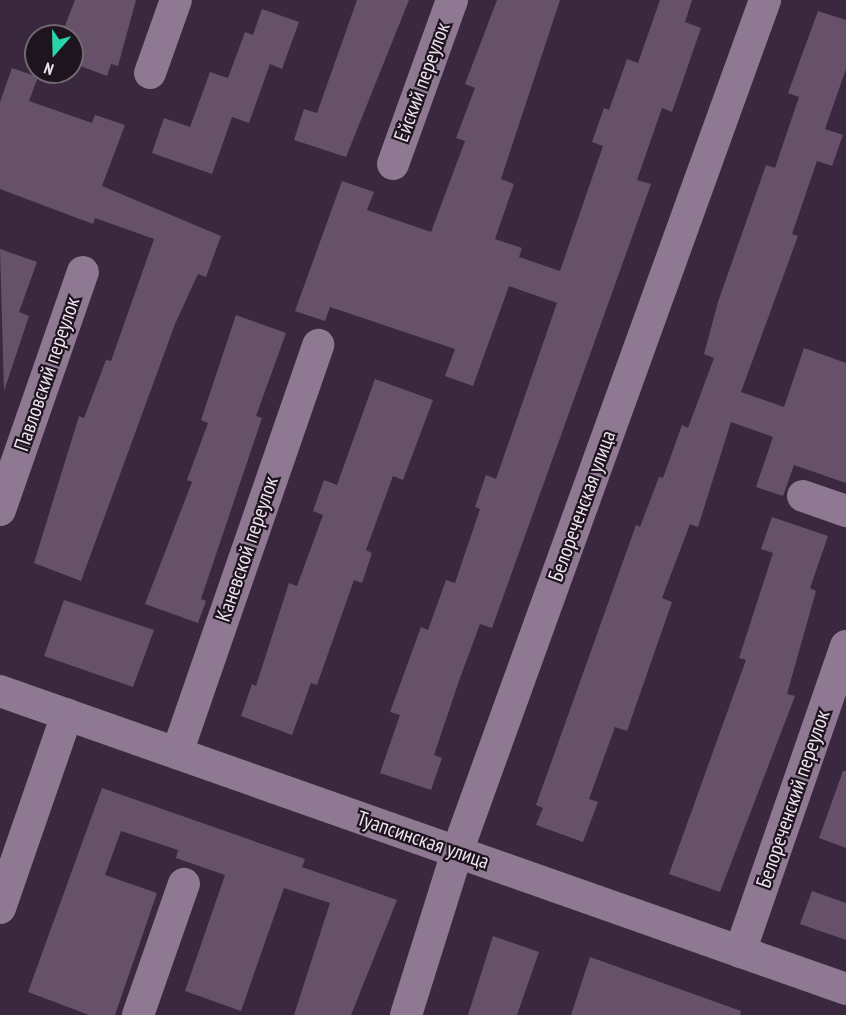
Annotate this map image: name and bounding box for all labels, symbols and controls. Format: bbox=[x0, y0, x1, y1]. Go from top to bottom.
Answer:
street label: Ейский переулок bbox=[389, 19, 455, 145]
north arrow bbox=[24, 24, 84, 84]
text: N bbox=[41, 58, 56, 80]
street label: Павловский переулок bbox=[9, 294, 85, 454]
street label: Белореченская улица bbox=[543, 427, 621, 585]
street label: Каневской переулок bbox=[210, 473, 284, 625]
street label: Белореченский переулок bbox=[751, 707, 835, 891]
street label: Туапсинская улица bbox=[354, 806, 492, 874]

